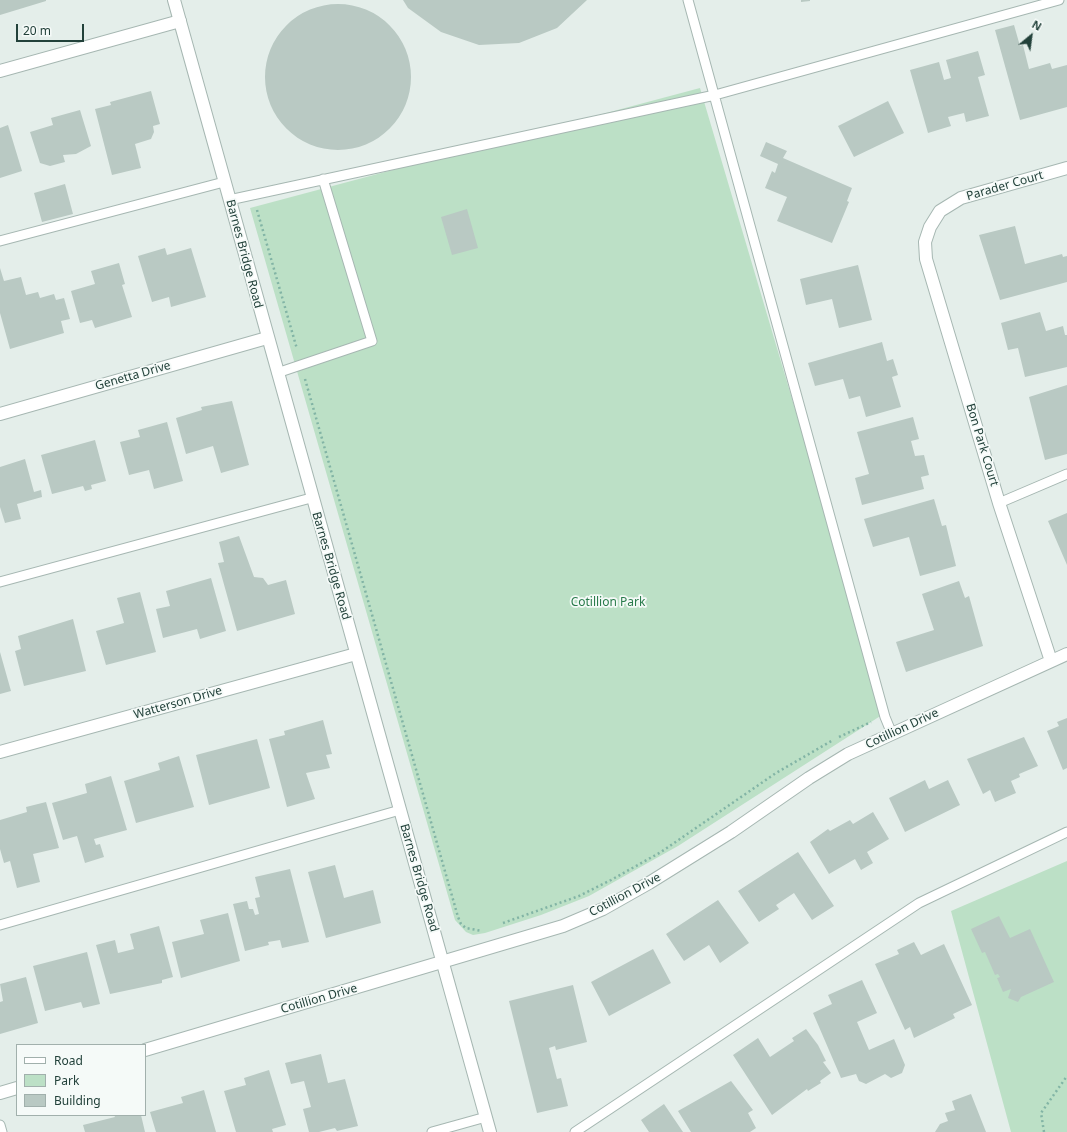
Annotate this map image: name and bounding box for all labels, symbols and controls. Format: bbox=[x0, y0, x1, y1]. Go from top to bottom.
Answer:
scale bar bbox=[18, 16, 86, 42]
north arrow bbox=[1011, 16, 1051, 56]
text: N bbox=[1030, 16, 1045, 34]
text: 20 m bbox=[23, 22, 51, 39]
street label: Parader Court bbox=[965, 168, 1045, 204]
street label: Barnes Bridge Road bbox=[223, 198, 265, 310]
street label: Genetta Drive bbox=[94, 358, 172, 394]
street label: Bon Park Court bbox=[963, 402, 1001, 488]
street label: Barnes Bridge Road bbox=[309, 510, 353, 622]
park label: Cotillion Park bbox=[571, 596, 645, 610]
street label: Watterson Drive bbox=[132, 684, 224, 722]
street label: Cotillion Drive bbox=[863, 706, 941, 752]
street label: Barnes Bridge Road bbox=[397, 822, 441, 934]
street label: Cotillion Drive bbox=[587, 870, 663, 920]
street label: Cotillion Drive bbox=[279, 981, 359, 1017]
legend bbox=[16, 1044, 146, 1116]
text: Road bbox=[54, 1052, 83, 1069]
text: Park bbox=[54, 1072, 79, 1089]
text: Building bbox=[54, 1092, 101, 1109]

